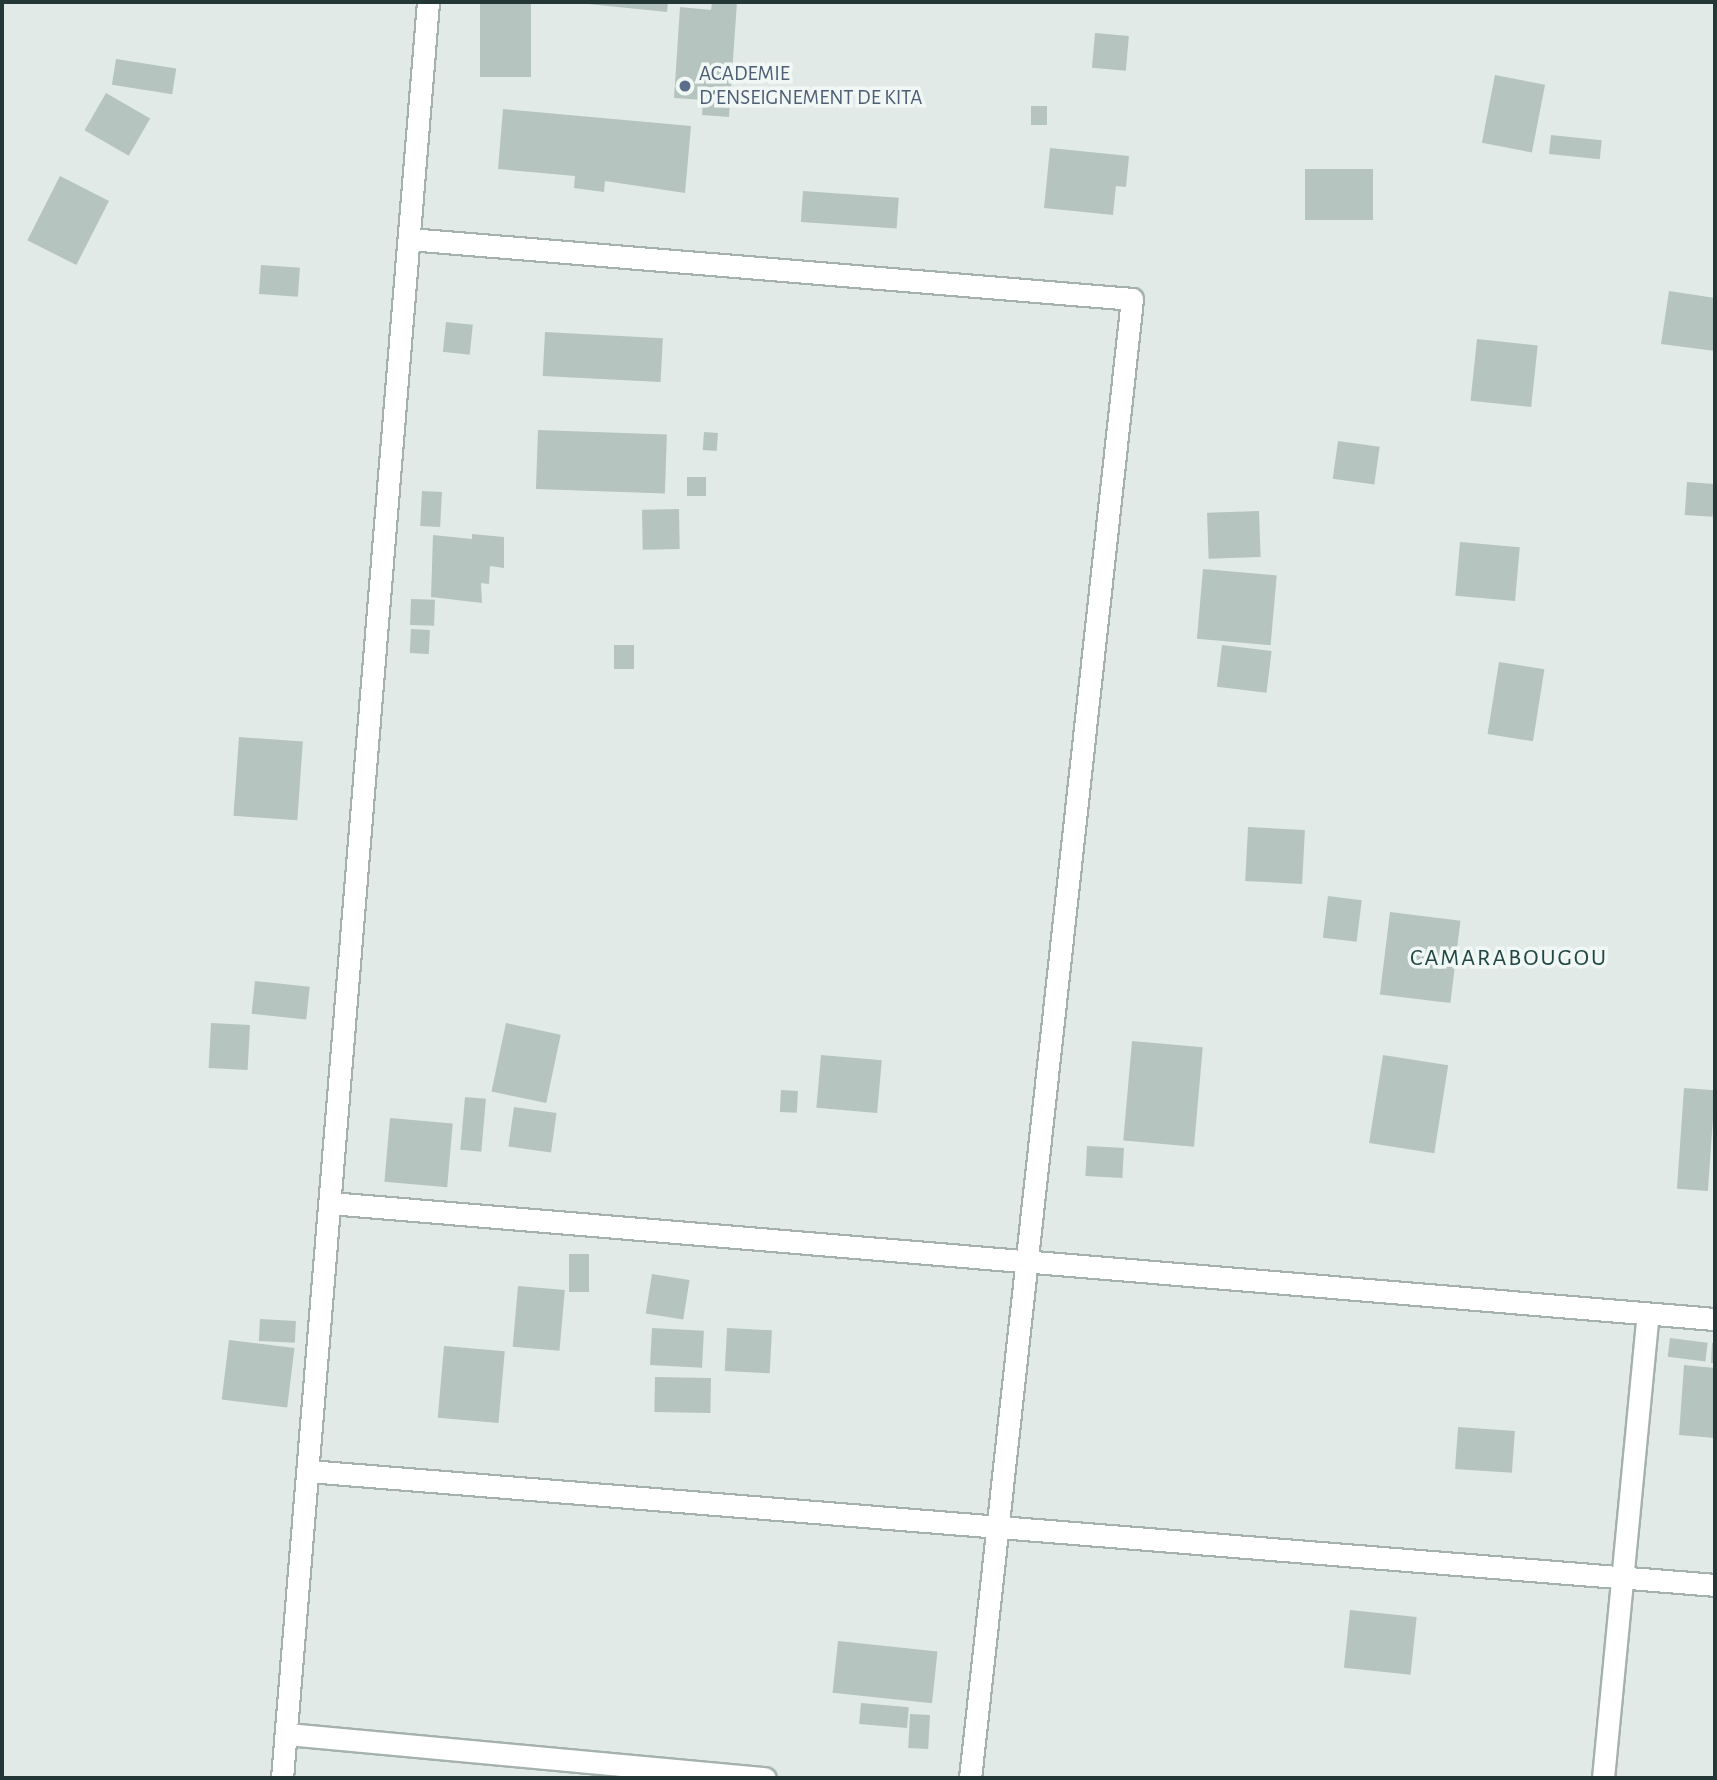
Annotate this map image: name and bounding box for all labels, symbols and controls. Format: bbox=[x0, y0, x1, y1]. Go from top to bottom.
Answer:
place label: ACADEMIE D'ENSEIGNEMENT DE KITA bbox=[699, 61, 922, 111]
marker: ACADEMIE D'ENSEIGNEMENT DE KITA bbox=[677, 78, 693, 94]
district label: CAMARABOUGOU bbox=[1411, 945, 1607, 973]

